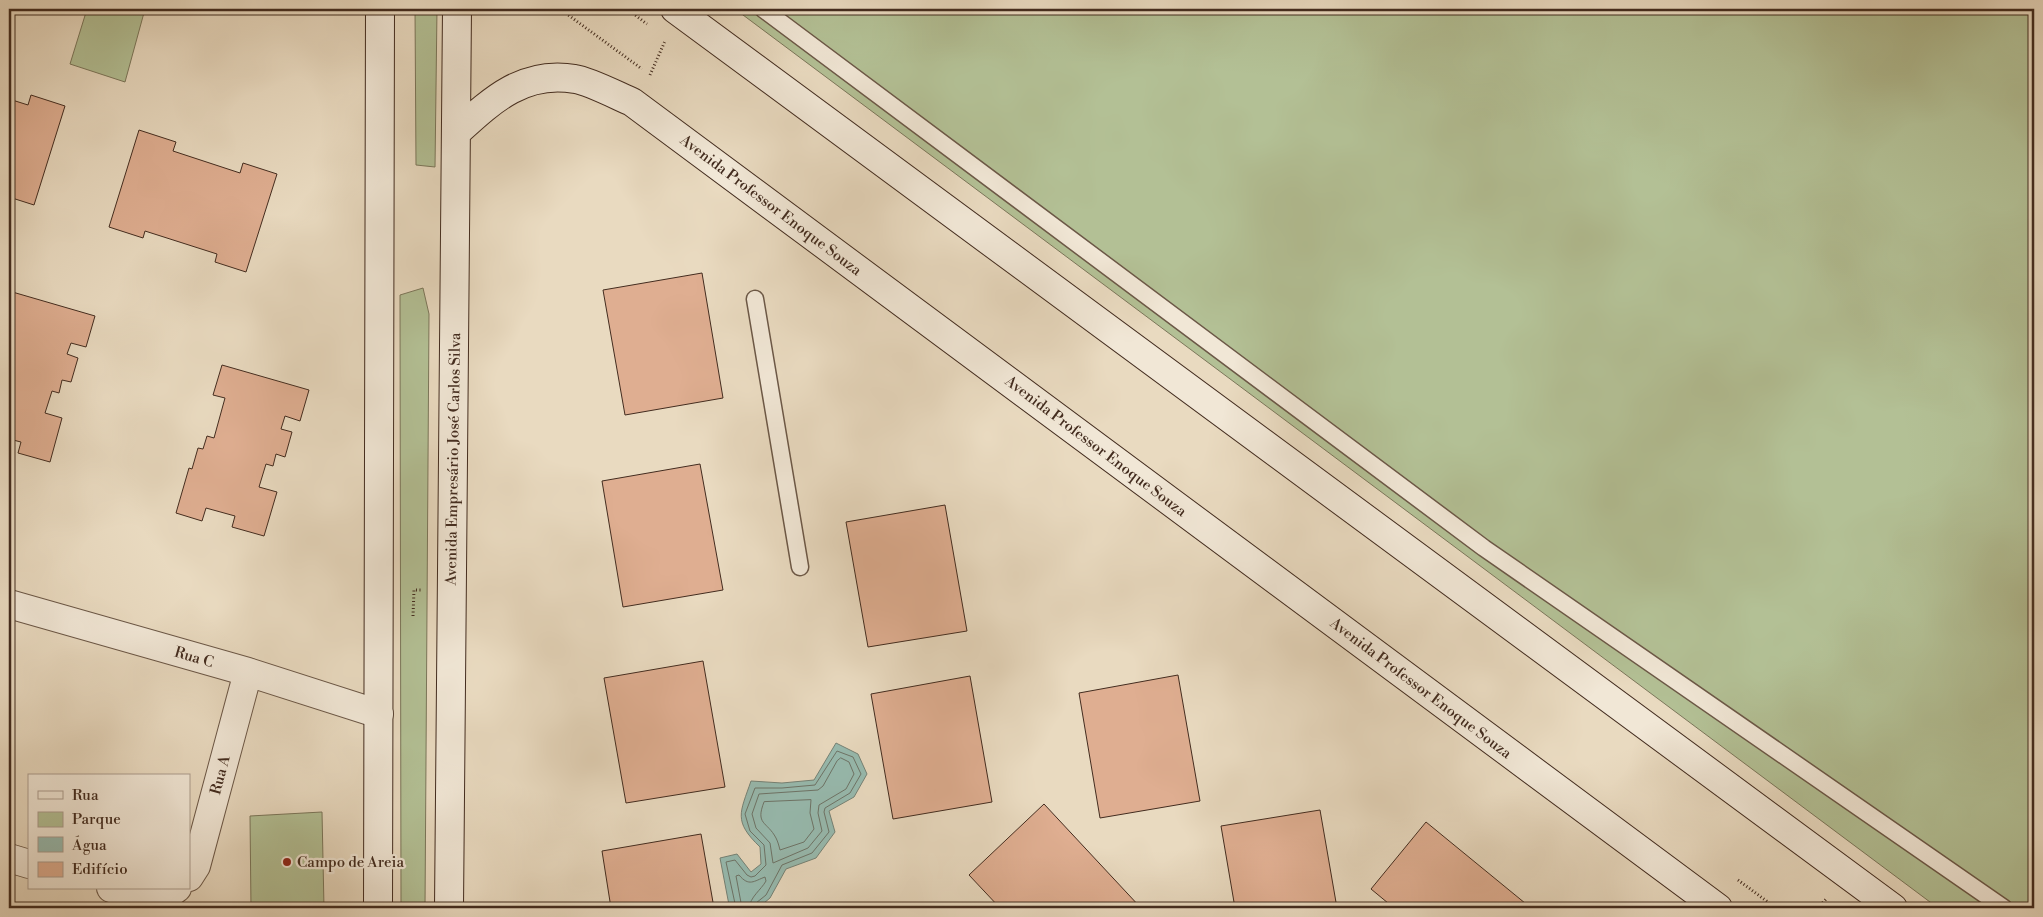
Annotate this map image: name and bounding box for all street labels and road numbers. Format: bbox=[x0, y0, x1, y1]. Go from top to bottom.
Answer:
street label: Avenida Professor Enoque Souza bbox=[675, 130, 866, 280]
street label: Avenida Empresário José Carlos Silva bbox=[442, 332, 465, 587]
street label: Avenida Professor Enoque Souza bbox=[1000, 371, 1191, 521]
street label: Avenida Professor Enoque Souza bbox=[1325, 613, 1516, 763]
street label: Rua C bbox=[172, 643, 216, 672]
street label: Rua A bbox=[206, 753, 235, 797]

